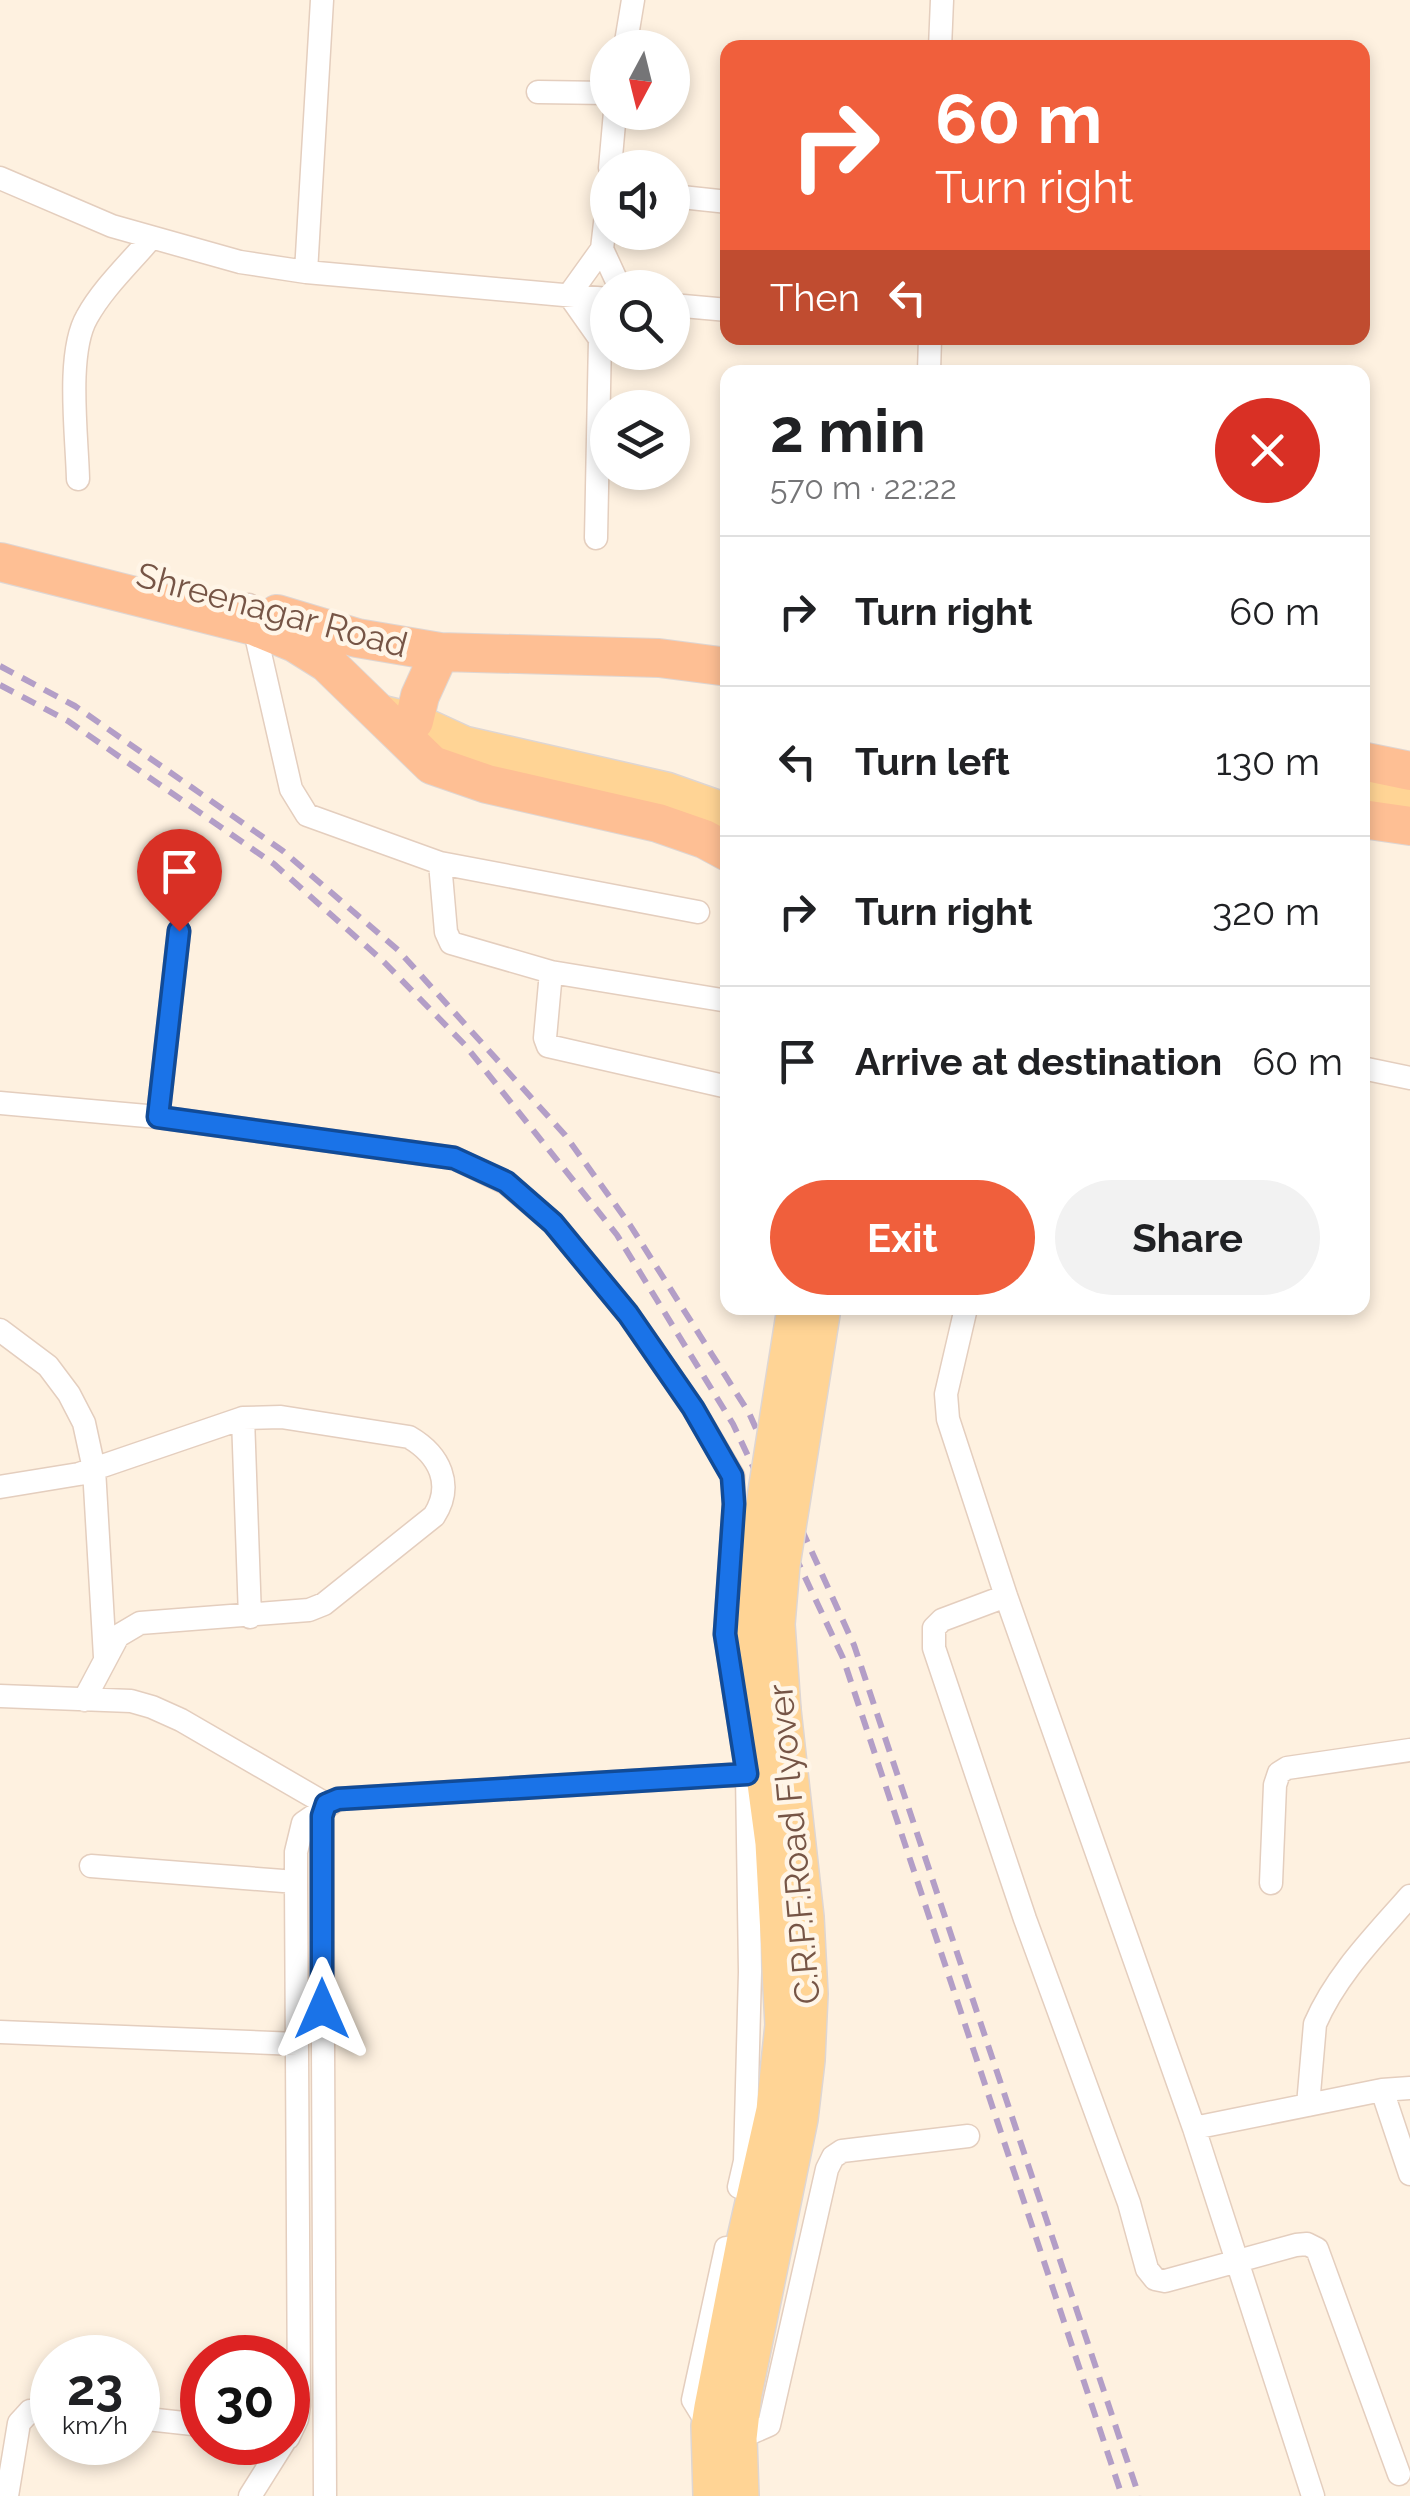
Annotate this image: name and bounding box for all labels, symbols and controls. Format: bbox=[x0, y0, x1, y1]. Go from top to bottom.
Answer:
north arrow bbox=[590, 30, 690, 130]
map controls bbox=[590, 30, 690, 490]
text: 60 m bbox=[935, 77, 1102, 159]
icon: right bbox=[770, 80, 900, 210]
button: sound bbox=[590, 150, 690, 250]
text: Turn right bbox=[935, 161, 1133, 214]
button: search bbox=[590, 270, 690, 370]
icon: left bbox=[880, 270, 935, 325]
text: Then bbox=[770, 275, 860, 320]
button: layers bbox=[590, 390, 690, 490]
text: 2 min bbox=[770, 396, 926, 466]
button: close bbox=[1215, 398, 1320, 503]
text: 570 m · 22:22 bbox=[770, 469, 957, 506]
street label: Shreenagar Road bbox=[132, 554, 412, 665]
icon: right bbox=[770, 584, 825, 639]
text: Turn right bbox=[855, 589, 1032, 634]
text: 60 m bbox=[1229, 589, 1320, 634]
icon: left bbox=[770, 734, 825, 789]
text: Turn left bbox=[855, 739, 1010, 784]
text: 130 m bbox=[1216, 739, 1320, 784]
pin bbox=[137, 829, 222, 932]
icon: arrive bbox=[152, 844, 207, 899]
icon: right bbox=[770, 884, 825, 939]
text: Turn right bbox=[855, 889, 1032, 934]
text: 320 m bbox=[1212, 889, 1320, 934]
icon: arrive bbox=[770, 1034, 825, 1089]
text: Arrive at destination bbox=[855, 1039, 1222, 1084]
text: 60 m bbox=[1252, 1039, 1343, 1084]
button: Exit bbox=[770, 1180, 1035, 1295]
button: Share bbox=[1055, 1180, 1320, 1295]
street label: C.R.P.F.Road Flyover bbox=[759, 1682, 828, 2006]
position arrow bbox=[270, 1957, 374, 2061]
speed limit sign: 30 bbox=[180, 2335, 310, 2465]
text: 23 bbox=[67, 2358, 123, 2417]
text: km/h bbox=[62, 2410, 128, 2440]

